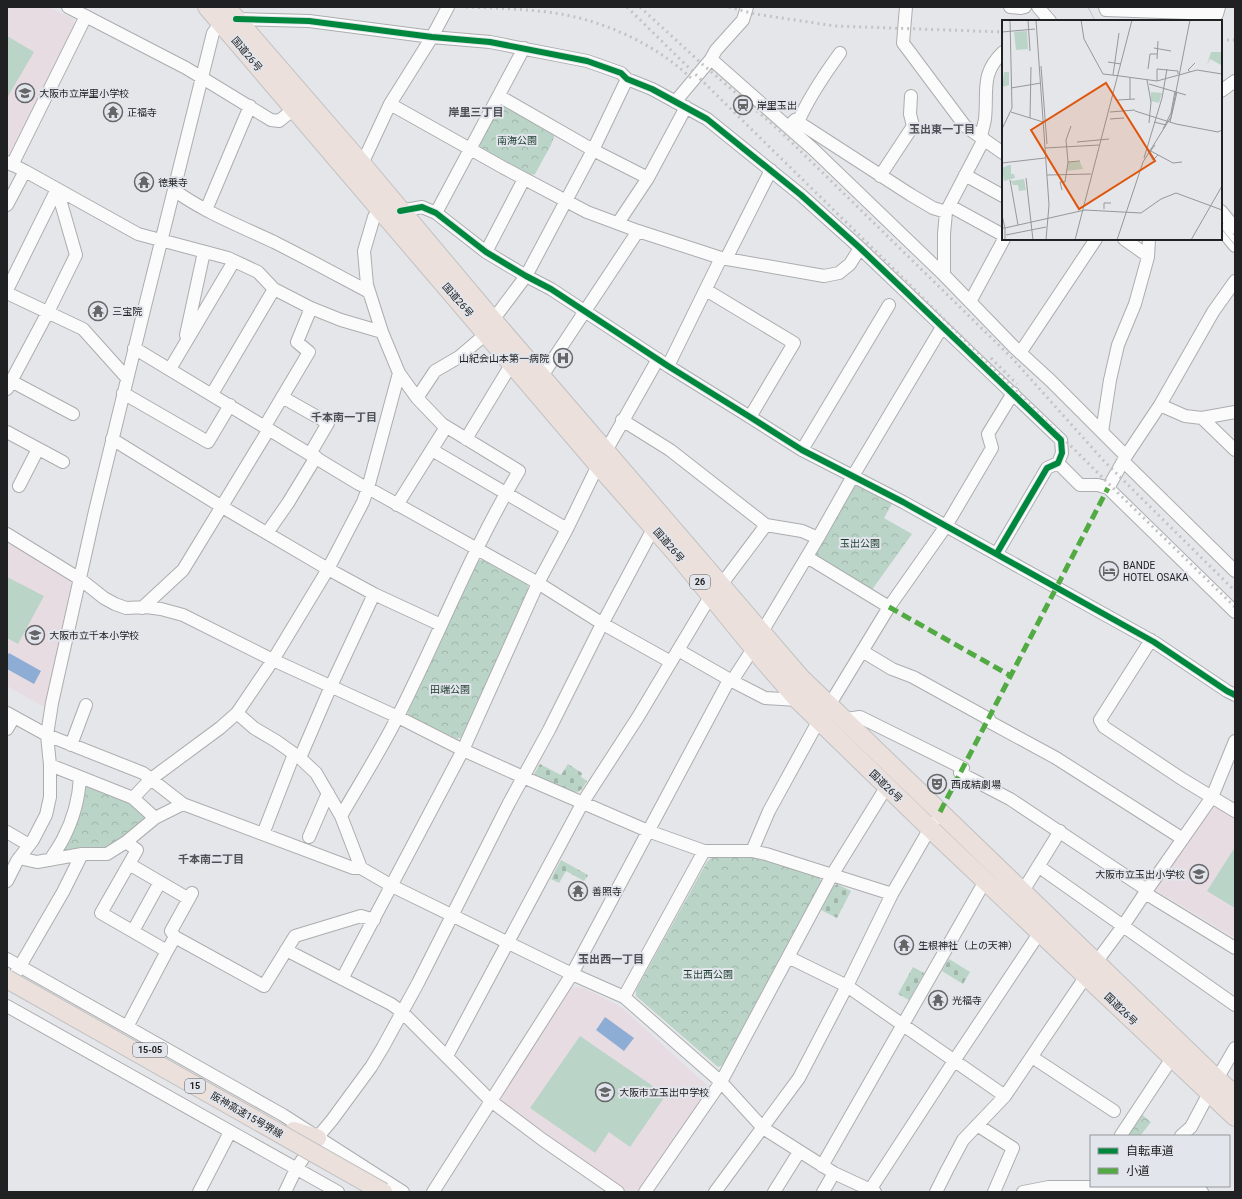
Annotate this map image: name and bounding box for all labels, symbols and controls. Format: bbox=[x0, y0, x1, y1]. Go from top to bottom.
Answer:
inset map bbox=[1002, 20, 1222, 240]
street label: 国道26号 bbox=[230, 35, 264, 73]
school or university icon: 大阪市立岸里小学校 bbox=[14, 82, 36, 104]
place label: 大阪市立岸里小学校 bbox=[39, 88, 129, 99]
station icon: 岸里玉出 bbox=[732, 94, 754, 116]
place label: 岸里玉出 bbox=[757, 100, 797, 111]
temple icon: 正福寺 bbox=[102, 101, 124, 123]
district label: 岸里三丁目 bbox=[449, 106, 504, 119]
place label: 正福寺 bbox=[127, 107, 157, 118]
district label: 玉出東一丁目 bbox=[909, 123, 975, 136]
park label: 南海公園 bbox=[497, 135, 537, 146]
temple icon: 徳乗寺 bbox=[133, 171, 155, 193]
place label: 徳乗寺 bbox=[158, 177, 188, 188]
street label: 国道26号 bbox=[440, 281, 476, 319]
temple icon: 三宝院 bbox=[87, 300, 109, 322]
place label: 三宝院 bbox=[112, 306, 142, 317]
hospital icon: 山紀会山本第一病院 bbox=[552, 347, 574, 369]
place label: 山紀会山本第一病院 bbox=[459, 353, 549, 364]
district label: 千本南一丁目 bbox=[311, 411, 377, 424]
street label: 国道26号 bbox=[651, 526, 687, 564]
park label: 玉出公園 bbox=[840, 538, 880, 549]
hotel icon: BANDE HOTEL OSAKA bbox=[1098, 560, 1120, 582]
place label: BANDE HOTEL OSAKA bbox=[1123, 560, 1189, 583]
road number: 26 bbox=[690, 575, 710, 589]
school or university icon: 大阪市立千本小学校 bbox=[24, 624, 46, 646]
place label: 大阪市立千本小学校 bbox=[49, 630, 139, 641]
park label: 田端公園 bbox=[430, 684, 470, 695]
street label: 国道26号 bbox=[867, 768, 905, 804]
theatre icon: 西成結劇場 bbox=[926, 773, 948, 795]
place label: 西成結劇場 bbox=[951, 779, 1001, 790]
district label: 千本南二丁目 bbox=[178, 853, 244, 866]
school or university icon: 大阪市立玉出小学校 bbox=[1188, 863, 1210, 885]
place label: 大阪市立玉出小学校 bbox=[1095, 869, 1185, 880]
temple icon: 善照寺 bbox=[567, 880, 589, 902]
place label: 善照寺 bbox=[592, 886, 622, 897]
temple icon: 生根神社（上の天神） bbox=[893, 934, 915, 956]
place label: 生根神社（上の天神） bbox=[918, 940, 1018, 951]
district label: 玉出西一丁目 bbox=[578, 953, 644, 966]
park label: 玉出西公園 bbox=[683, 969, 733, 980]
temple icon: 光福寺 bbox=[927, 989, 949, 1011]
street label: 国道26号 bbox=[1102, 991, 1140, 1027]
place label: 光福寺 bbox=[952, 995, 982, 1006]
road number: 15-05 bbox=[133, 1043, 167, 1057]
road number: 15 bbox=[185, 1079, 205, 1093]
school or university icon: 大阪市立玉出中学校 bbox=[594, 1081, 616, 1103]
place label: 大阪市立玉出中学校 bbox=[619, 1087, 709, 1098]
street label: 阪神高速15号堺線 bbox=[209, 1090, 285, 1140]
legend bbox=[1090, 1135, 1230, 1187]
text: 自転車道 bbox=[1126, 1144, 1174, 1158]
text: 小道 bbox=[1126, 1164, 1150, 1178]

